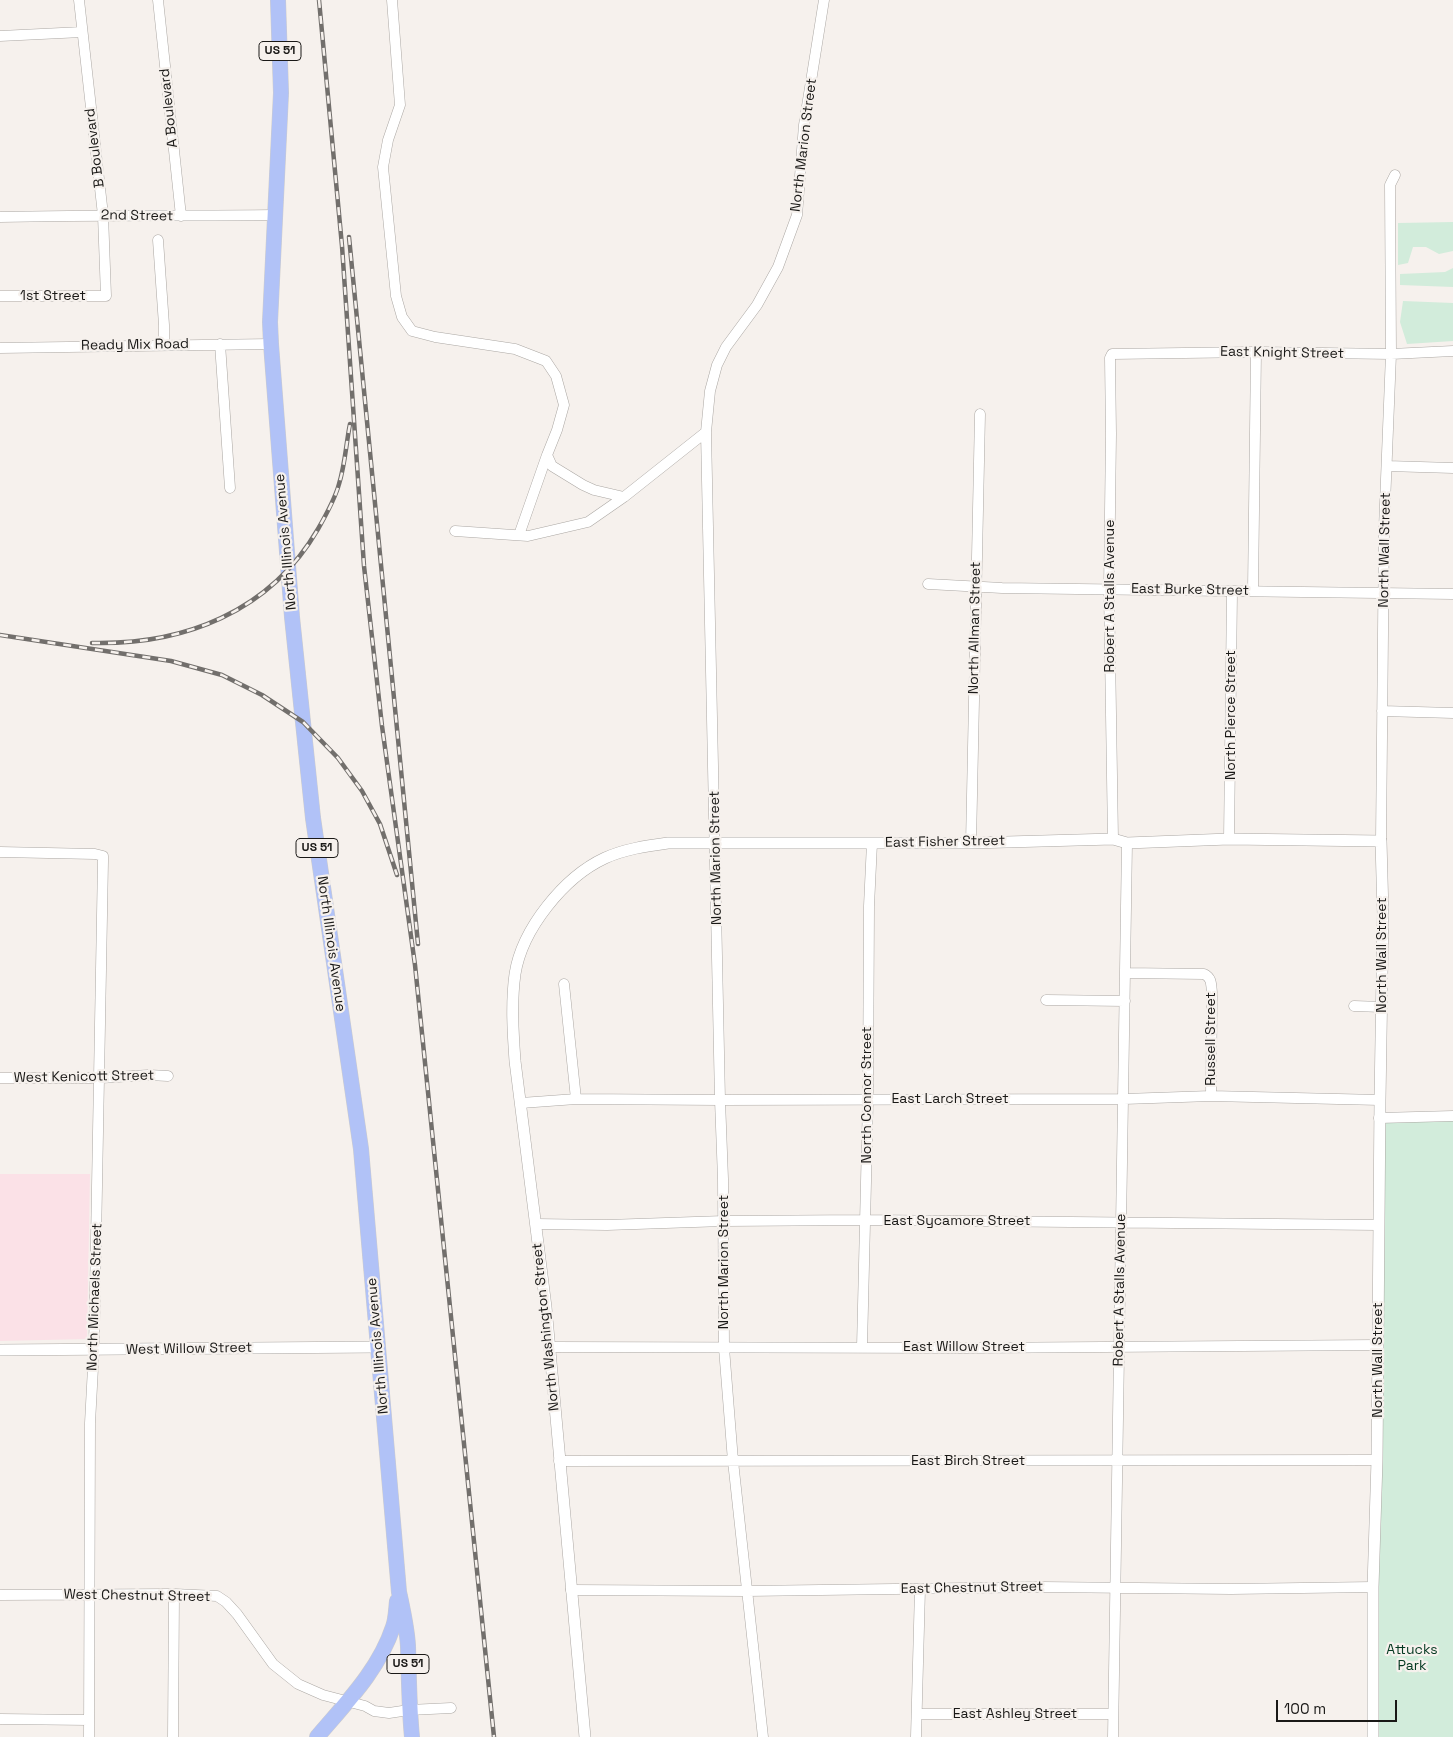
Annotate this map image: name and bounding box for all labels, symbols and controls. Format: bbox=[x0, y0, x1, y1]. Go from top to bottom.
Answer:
road number: US 51 bbox=[259, 41, 301, 60]
street label: A Boulevard bbox=[156, 67, 182, 149]
street label: North Marion Street bbox=[787, 77, 821, 213]
street label: B Boulevard bbox=[82, 107, 108, 189]
street label: 2nd Street bbox=[101, 207, 173, 225]
street label: 1st Street bbox=[20, 288, 86, 304]
street label: Ready Mix Road bbox=[81, 336, 189, 354]
street label: East Knight Street bbox=[1220, 344, 1344, 362]
street label: North Illinois Avenue bbox=[272, 473, 300, 611]
street label: North Wall Street bbox=[1376, 492, 1394, 608]
street label: Robert A Stalls Avenue bbox=[1102, 520, 1118, 672]
street label: North Allman Street bbox=[965, 562, 985, 694]
street label: East Burke Street bbox=[1131, 581, 1249, 599]
street label: North Pierce Street bbox=[1223, 650, 1239, 780]
street label: North Marion Street bbox=[706, 791, 726, 925]
street label: East Fisher Street bbox=[885, 833, 1005, 851]
road number: US 51 bbox=[296, 838, 338, 858]
street label: North Illinois Avenue bbox=[313, 875, 349, 1013]
street label: North Wall Street bbox=[1374, 897, 1390, 1013]
street label: Russell Street bbox=[1203, 992, 1219, 1086]
street label: North Connor Street bbox=[859, 1027, 875, 1163]
street label: West Kenicott Street bbox=[14, 1067, 154, 1087]
street label: East Larch Street bbox=[891, 1091, 1009, 1107]
street label: North Marion Street bbox=[716, 1195, 732, 1329]
street label: East Sycamore Street bbox=[883, 1213, 1031, 1229]
street label: Robert A Stalls Avenue bbox=[1110, 1213, 1130, 1367]
street label: North Michaels Street bbox=[84, 1223, 106, 1371]
street label: North Washington Street bbox=[529, 1242, 563, 1412]
street label: North Illinois Avenue bbox=[364, 1277, 392, 1415]
street label: North Wall Street bbox=[1370, 1302, 1386, 1418]
street label: West Willow Street bbox=[126, 1339, 252, 1359]
street label: East Willow Street bbox=[903, 1339, 1025, 1355]
street label: East Birch Street bbox=[911, 1453, 1025, 1469]
street label: East Chestnut Street bbox=[901, 1578, 1043, 1598]
street label: West Chestnut Street bbox=[63, 1586, 211, 1606]
park label: Attucks Park bbox=[1386, 1642, 1438, 1674]
road number: US 51 bbox=[387, 1655, 429, 1674]
scale bar bbox=[1278, 1690, 1399, 1722]
text: 100 m bbox=[1284, 1699, 1326, 1718]
street label: East Ashley Street bbox=[953, 1706, 1077, 1722]

